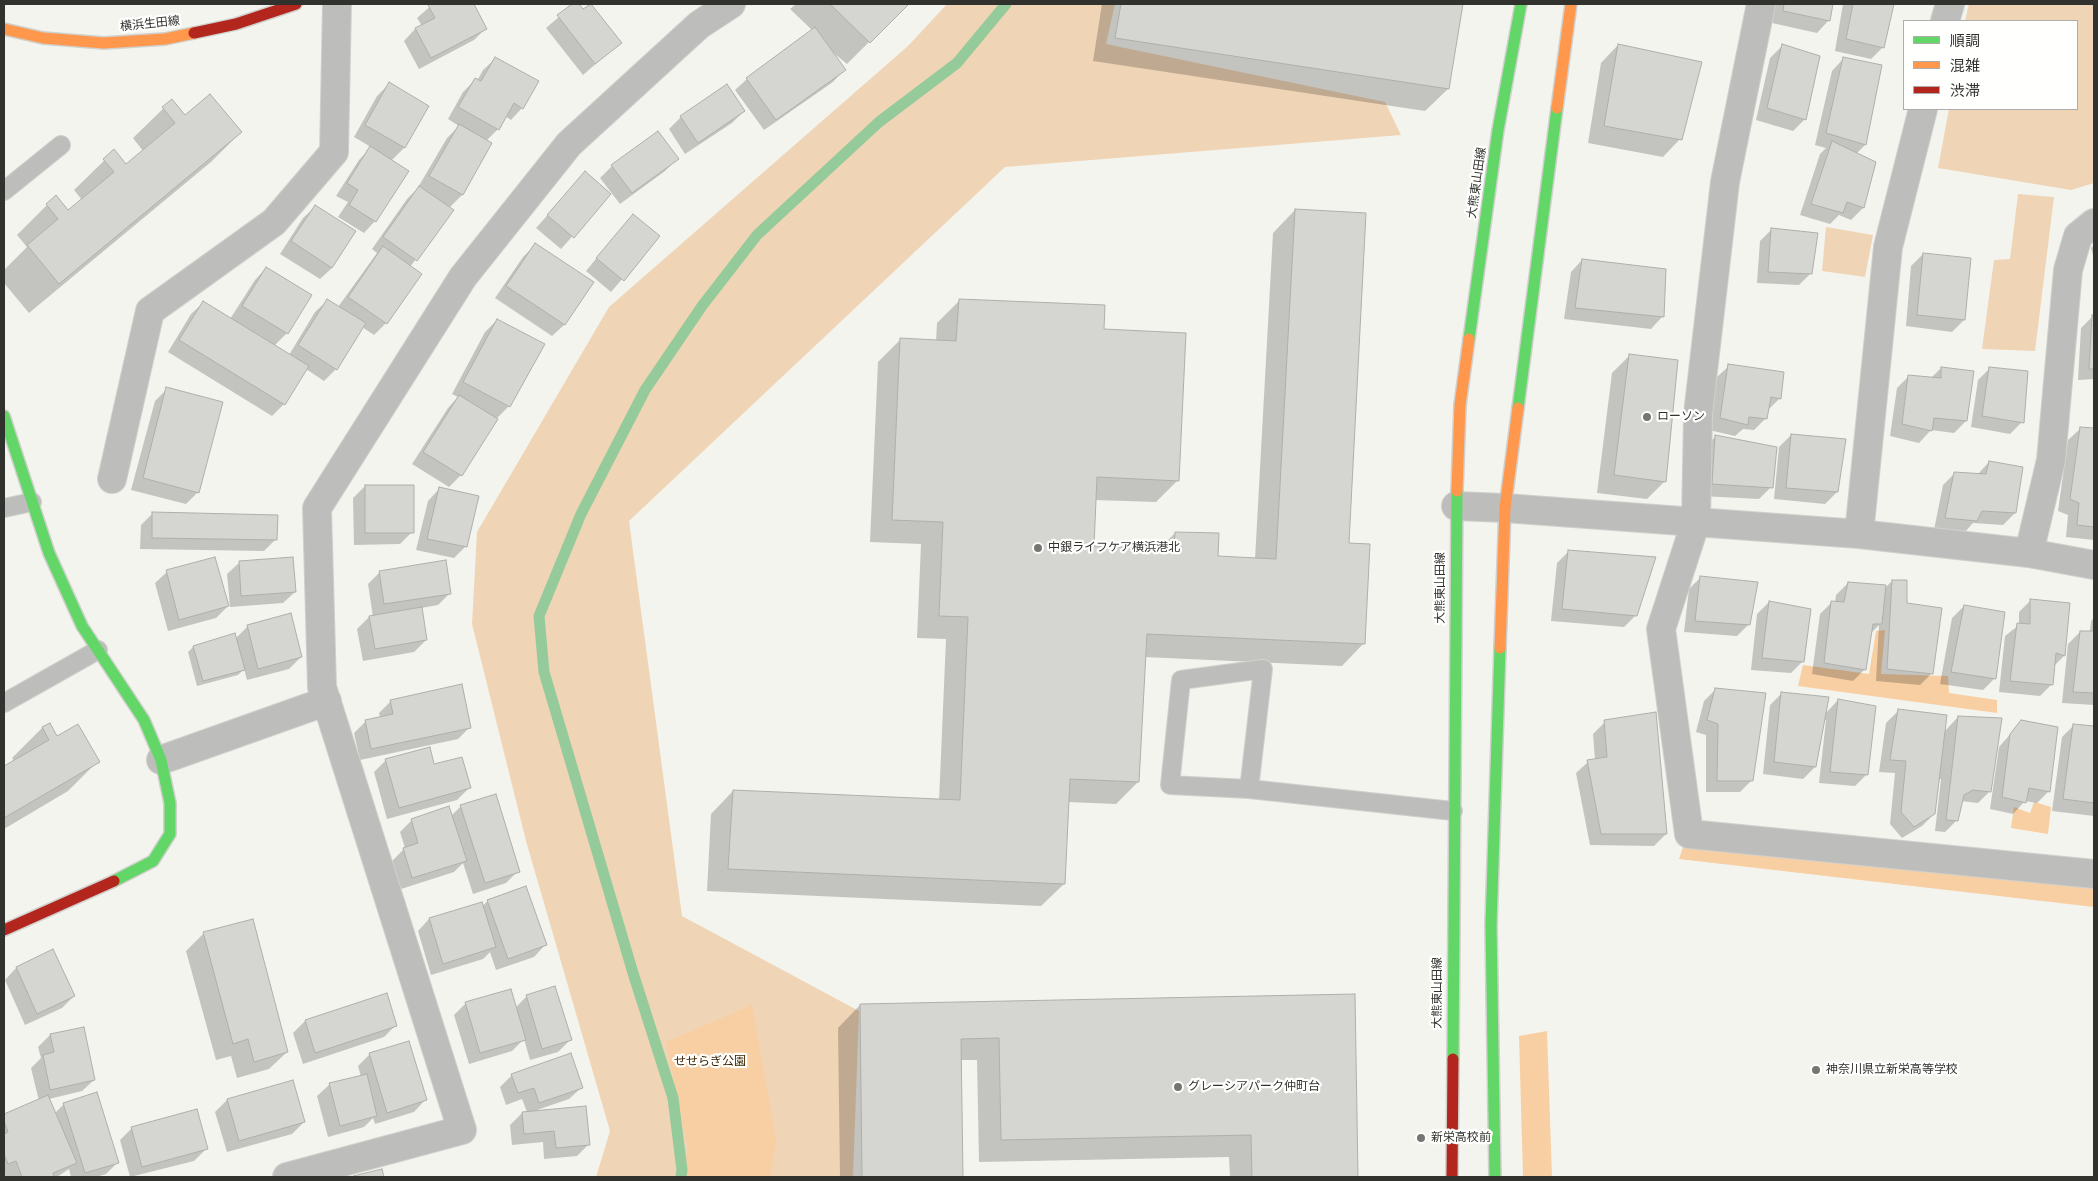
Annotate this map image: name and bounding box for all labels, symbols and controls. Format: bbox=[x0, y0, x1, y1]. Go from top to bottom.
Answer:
street label: 横浜生田線 bbox=[119, 14, 181, 34]
legend bbox=[1903, 20, 2078, 110]
text: 順調 bbox=[1950, 32, 1980, 50]
text: 混雑 bbox=[1950, 57, 1980, 75]
text: 渋滞 bbox=[1950, 82, 1980, 100]
street label: 大熊東山田線 bbox=[1465, 146, 1489, 220]
place label: ローソン bbox=[1657, 410, 1705, 424]
marker: ローソン bbox=[1641, 411, 1653, 423]
place label: 中銀ライフケア横浜港北 bbox=[1048, 541, 1180, 555]
marker: 中銀ライフケア横浜港北 bbox=[1032, 542, 1044, 554]
street label: 大熊東山田線 bbox=[1434, 552, 1448, 624]
street label: 大熊東山田線 bbox=[1431, 957, 1445, 1029]
park label: せせらぎ公園 bbox=[674, 1055, 746, 1069]
place label: 神奈川県立新栄高等学校 bbox=[1826, 1063, 1958, 1077]
marker: 神奈川県立新栄高等学校 bbox=[1810, 1064, 1822, 1076]
place label: グレーシアパーク仲町台 bbox=[1188, 1080, 1320, 1094]
marker: グレーシアパーク仲町台 bbox=[1172, 1081, 1184, 1093]
place label: 新栄高校前 bbox=[1431, 1131, 1491, 1145]
marker: 新栄高校前 bbox=[1415, 1132, 1427, 1144]

